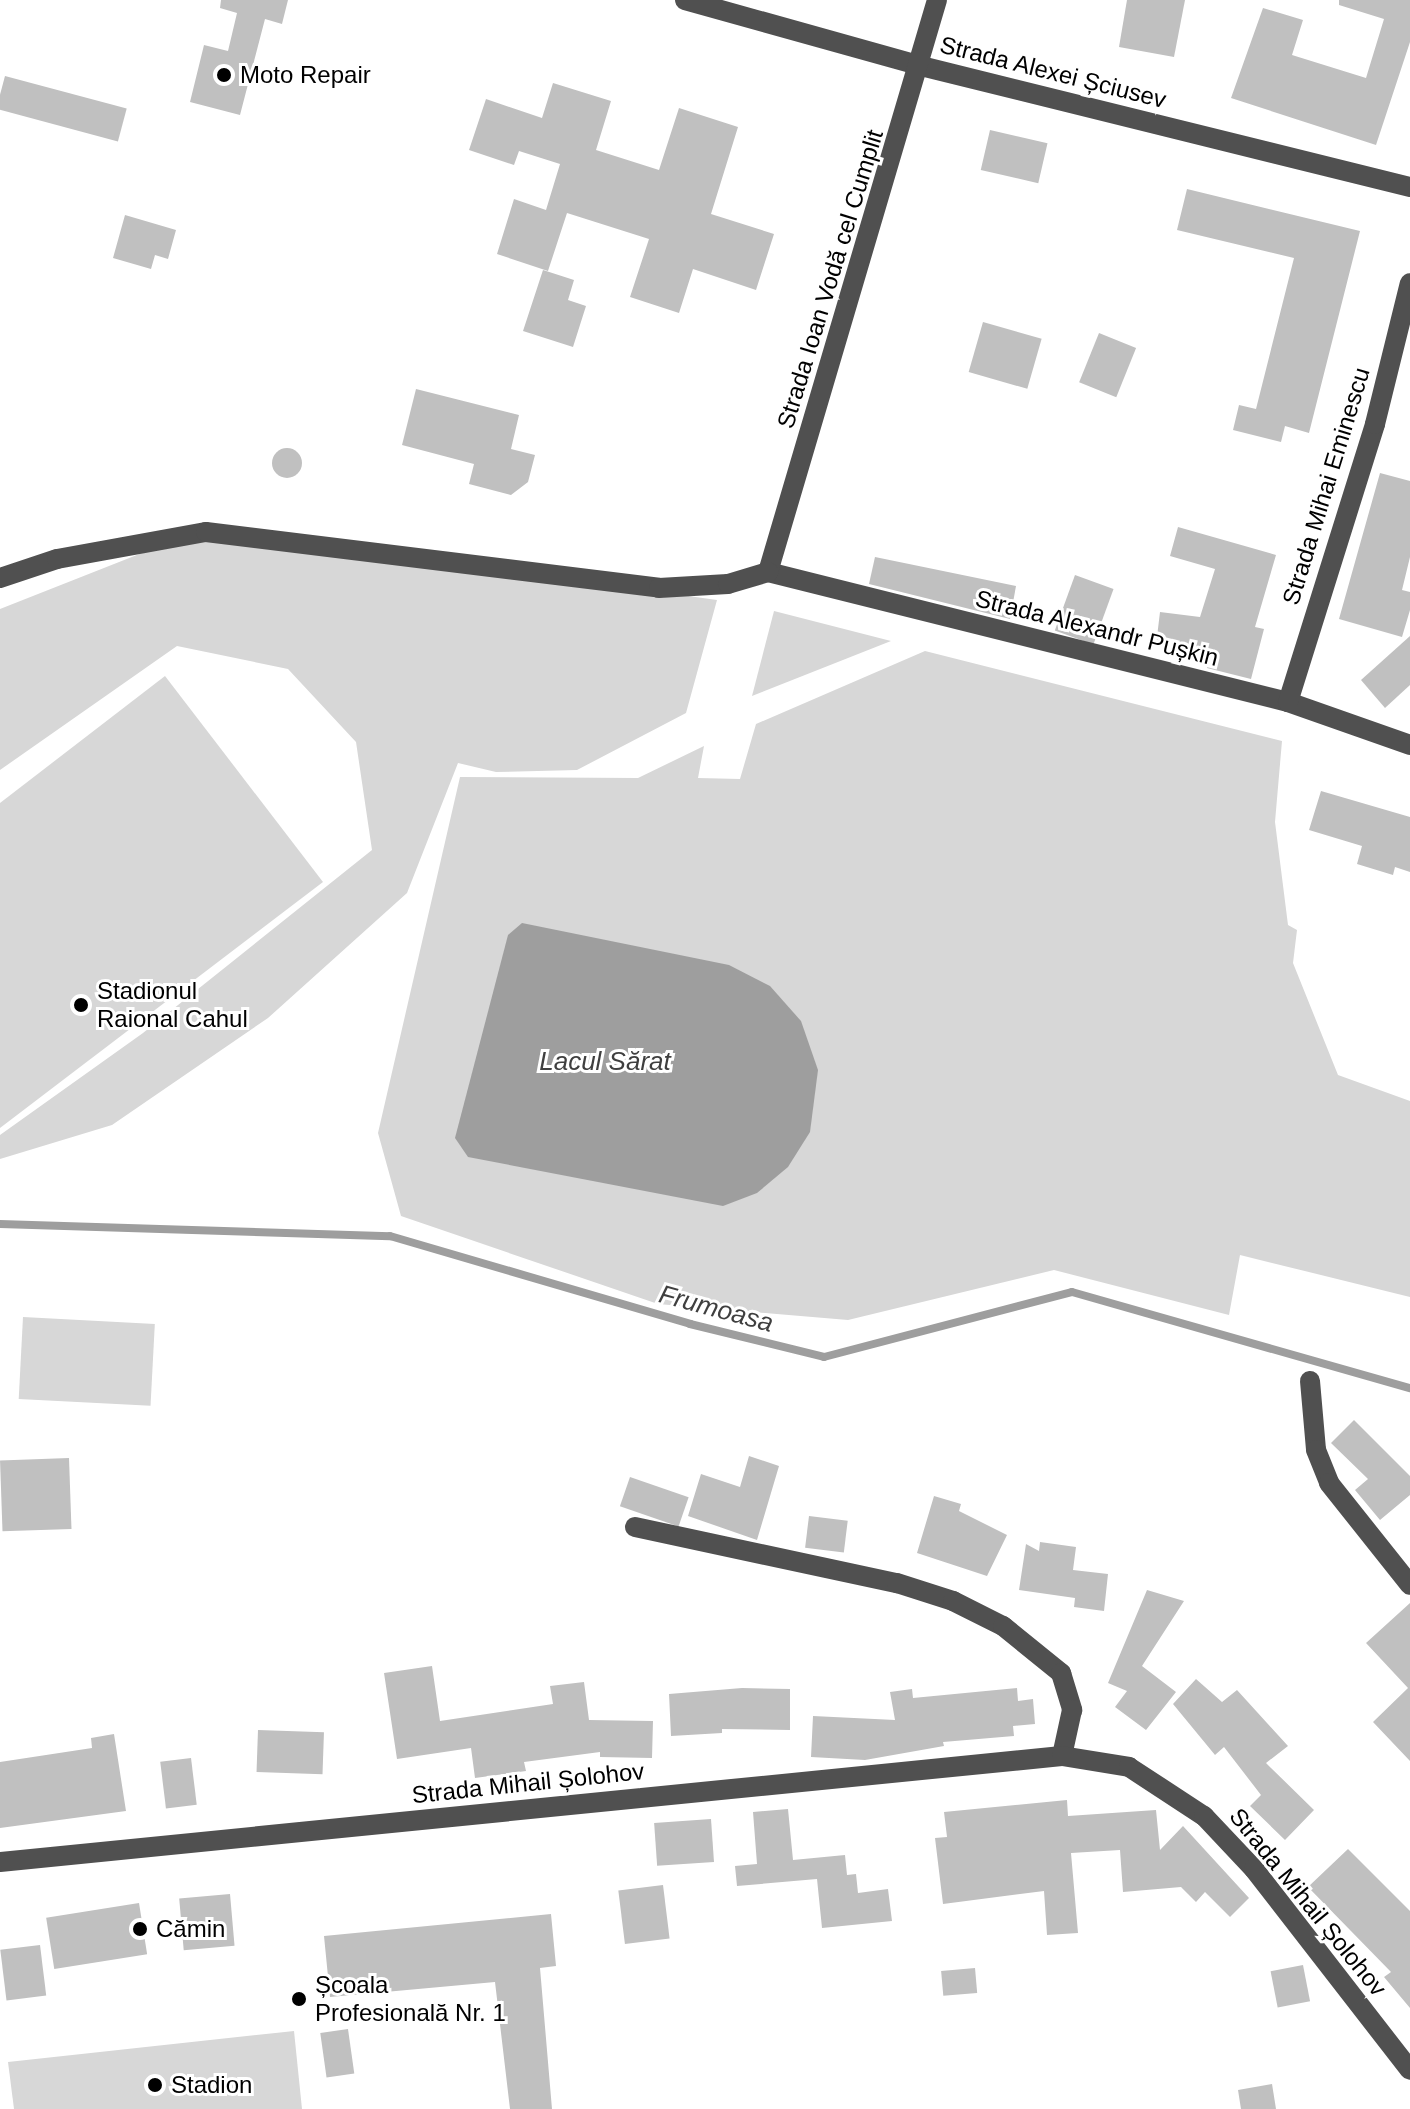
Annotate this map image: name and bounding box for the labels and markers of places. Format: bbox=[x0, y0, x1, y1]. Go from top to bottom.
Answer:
place label: Moto Repair bbox=[240, 61, 371, 89]
marker: Moto Repair bbox=[215, 66, 233, 84]
place label: Stadionul Raional Cahul bbox=[97, 977, 248, 1033]
marker: Stadionul Raional Cahul bbox=[72, 996, 90, 1014]
place label: Cămin bbox=[156, 1915, 225, 1943]
marker: Cămin bbox=[131, 1920, 149, 1938]
place label: Școala Profesională Nr. 1 bbox=[315, 1971, 506, 2027]
marker: Școala Profesională Nr. 1 bbox=[290, 1990, 308, 2008]
place label: Stadion bbox=[171, 2071, 252, 2099]
marker: Stadion bbox=[146, 2076, 164, 2094]

